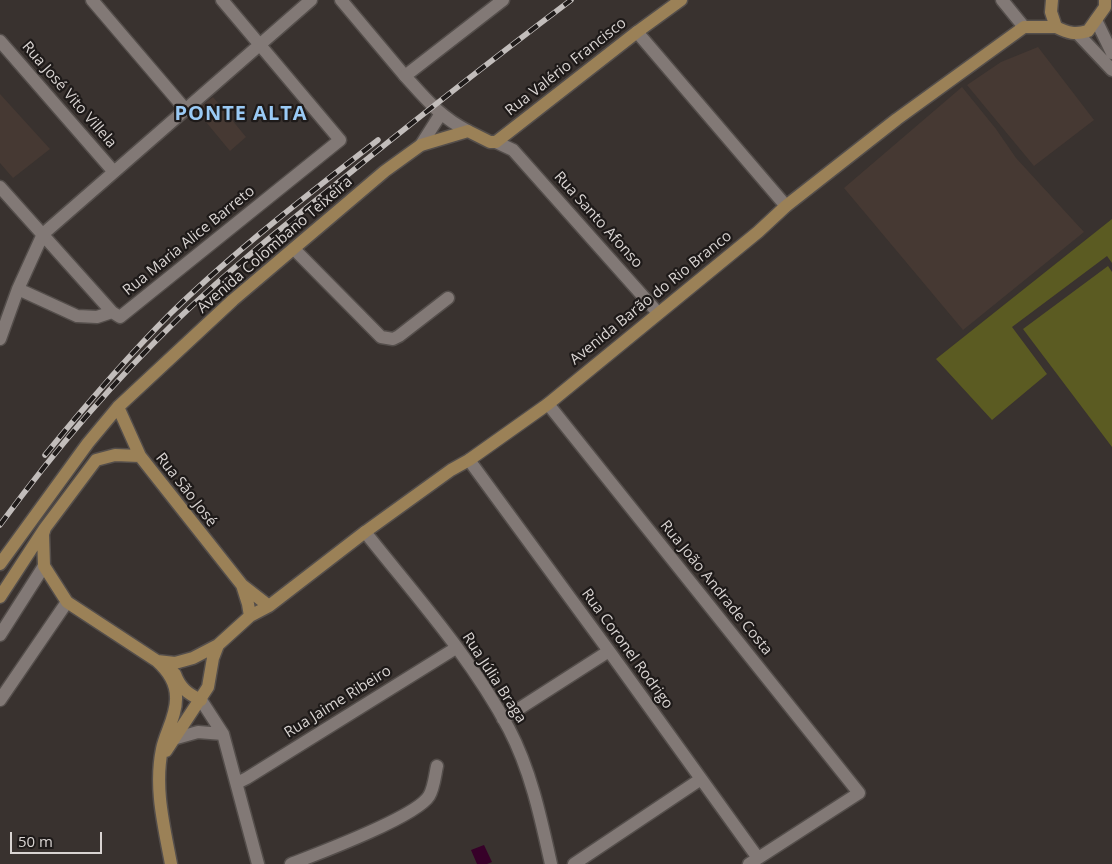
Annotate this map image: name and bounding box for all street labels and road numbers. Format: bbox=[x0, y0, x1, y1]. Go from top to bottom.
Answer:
street label: Rua Valério Francisco bbox=[502, 14, 630, 120]
street label: Rua José Vito Villela bbox=[18, 38, 120, 152]
street label: Rua Santo Afonso bbox=[550, 168, 646, 272]
street label: Avenida Colombano Teixeira bbox=[194, 173, 356, 317]
street label: Rua Maria Alice Barreto bbox=[119, 182, 259, 300]
street label: Avenida Barão do Rio Branco bbox=[567, 227, 735, 369]
street label: Rua São José bbox=[152, 449, 220, 531]
street label: Rua João Andrade Costa bbox=[656, 517, 776, 659]
street label: Rua Coronel Rodrigo bbox=[577, 585, 677, 713]
street label: Rua Júlia Braga bbox=[458, 629, 530, 727]
street label: Rua Jaime Ribeiro bbox=[281, 662, 395, 742]

